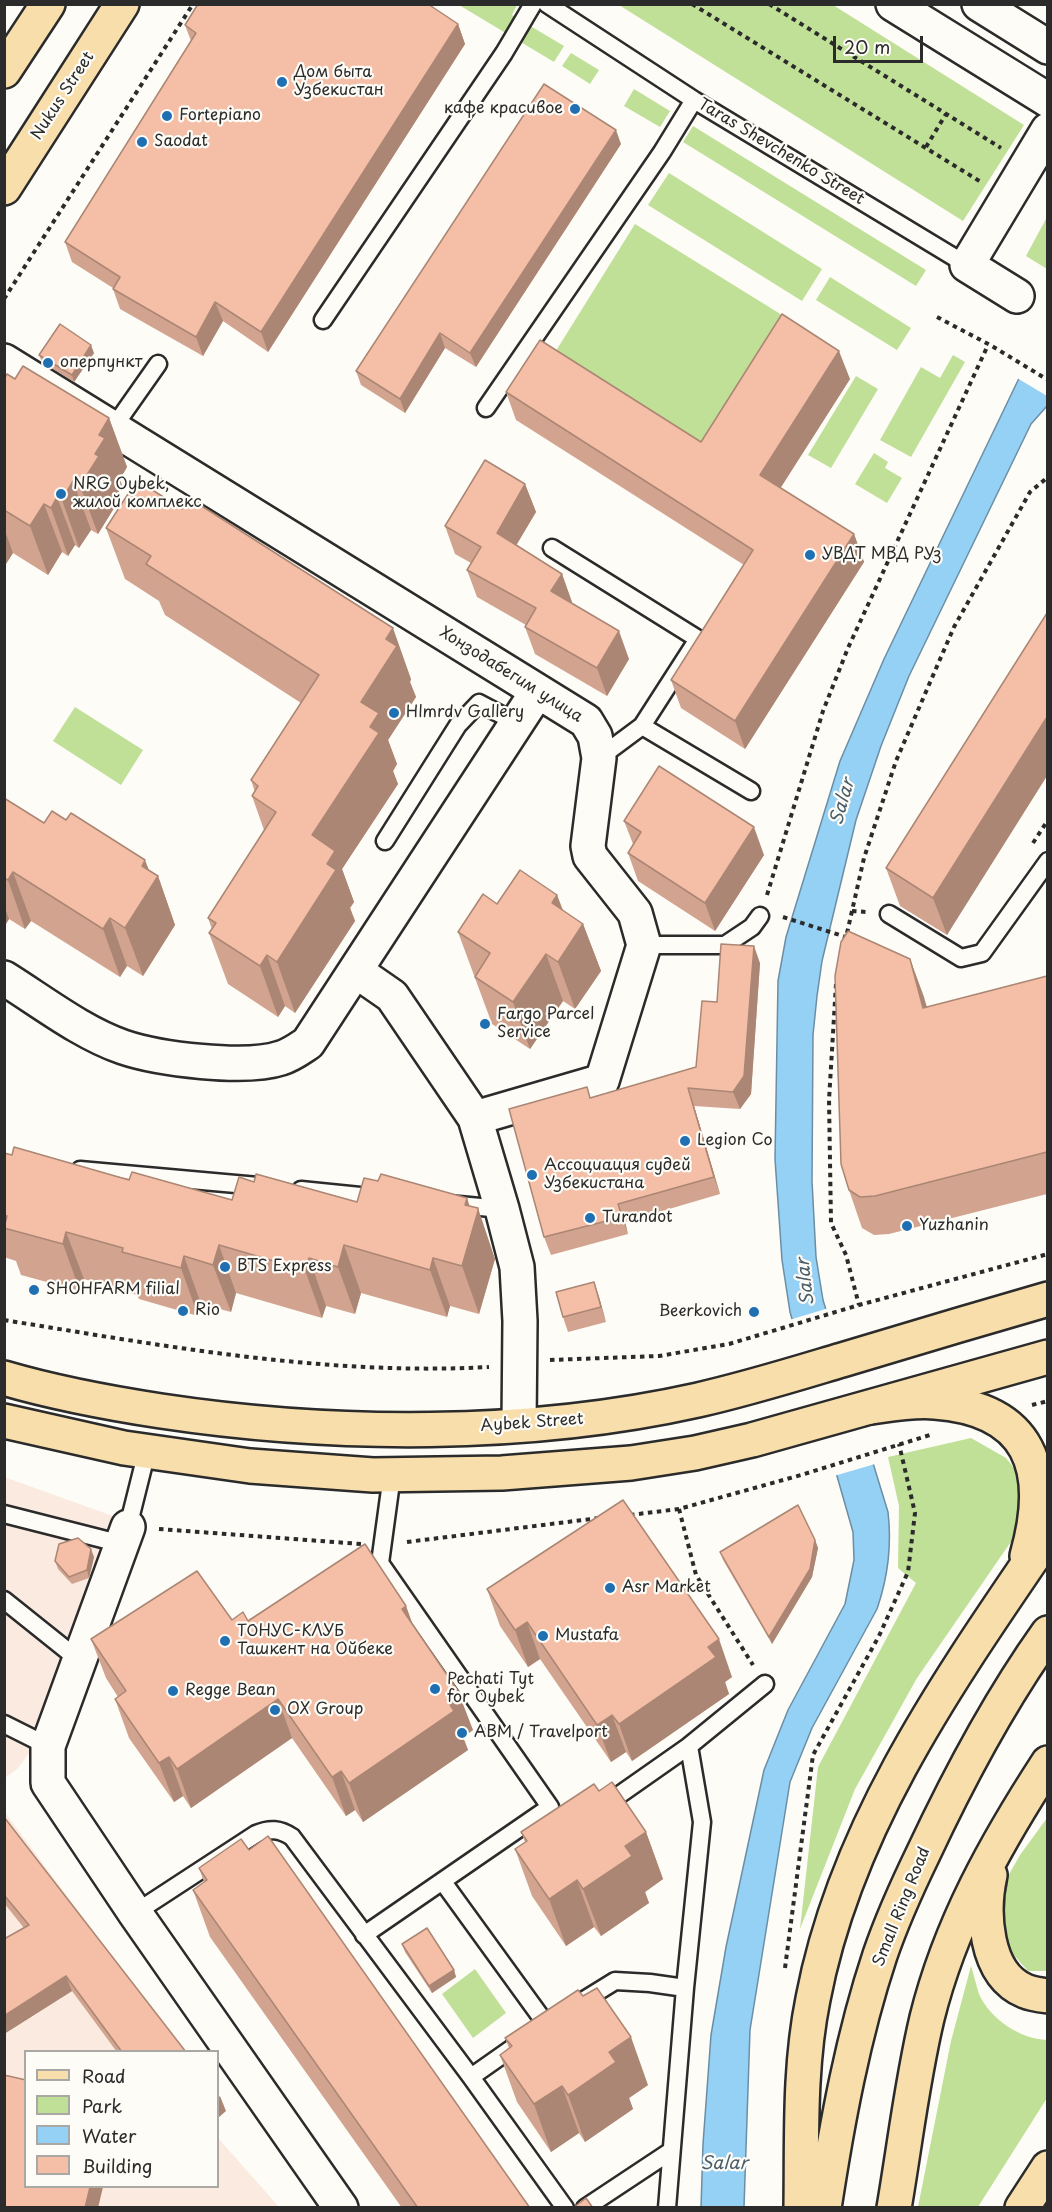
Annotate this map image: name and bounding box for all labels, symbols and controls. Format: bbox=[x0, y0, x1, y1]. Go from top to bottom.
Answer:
scale bar bbox=[836, 24, 926, 62]
text: 20 m bbox=[844, 33, 890, 60]
street label: Nukus Street bbox=[27, 48, 99, 144]
place label: Дом быта Узбекистан bbox=[294, 63, 384, 101]
marker: Дом быта Узбекистан bbox=[275, 75, 289, 89]
street label: Taras Shevchenko Street bbox=[694, 95, 868, 209]
place label: кафе красивое bbox=[444, 99, 563, 119]
marker: кафе красивое bbox=[568, 102, 582, 116]
place label: Fortepiano bbox=[179, 106, 261, 126]
marker: Fortepiano bbox=[160, 109, 174, 123]
place label: Saodat bbox=[154, 132, 208, 152]
marker: Saodat bbox=[135, 135, 149, 149]
place label: оперпункт bbox=[60, 353, 143, 373]
marker: оперпункт bbox=[41, 356, 55, 370]
place label: NRG Oybek, жилой комплекс bbox=[73, 475, 202, 513]
marker: NRG Oybek, жилой комплекс bbox=[54, 487, 68, 501]
place label: УВДТ МВД РУз bbox=[822, 545, 941, 565]
marker: УВДТ МВД РУз bbox=[803, 548, 817, 562]
street label: Хонзодабегим улица bbox=[436, 623, 586, 727]
place label: Hlmrdv Gallery bbox=[406, 703, 524, 723]
marker: Hlmrdv Gallery bbox=[387, 706, 401, 720]
water label: Salar bbox=[826, 776, 860, 828]
place label: Fargo Parcel Service bbox=[497, 1005, 594, 1043]
marker: Fargo Parcel Service bbox=[478, 1017, 492, 1031]
place label: Legion Co bbox=[697, 1131, 772, 1151]
marker: Legion Co bbox=[678, 1134, 692, 1148]
place label: Ассоциация судей Узбекистана bbox=[544, 1156, 691, 1194]
marker: Ассоциация судей Узбекистана bbox=[525, 1168, 539, 1182]
place label: Turandot bbox=[602, 1208, 673, 1228]
marker: Turandot bbox=[583, 1211, 597, 1225]
place label: Yuzhanin bbox=[919, 1216, 989, 1236]
marker: Yuzhanin bbox=[900, 1219, 914, 1233]
place label: BTS Express bbox=[237, 1257, 332, 1277]
water label: Salar bbox=[793, 1257, 819, 1307]
marker: BTS Express bbox=[218, 1260, 232, 1274]
place label: SHOHFARM filial bbox=[46, 1280, 180, 1300]
marker: SHOHFARM filial bbox=[27, 1283, 41, 1297]
place label: Rio bbox=[195, 1301, 220, 1321]
place label: Beerkovich bbox=[659, 1302, 742, 1322]
marker: Rio bbox=[176, 1304, 190, 1318]
marker: Beerkovich bbox=[747, 1305, 761, 1319]
street label: Aybek Street bbox=[480, 1410, 584, 1436]
place label: Asr Market bbox=[622, 1578, 711, 1598]
marker: Asr Market bbox=[603, 1581, 617, 1595]
place label: ТОНУС-КЛУБ Ташкент на Ойбеке bbox=[237, 1622, 393, 1660]
place label: Mustafa bbox=[555, 1626, 619, 1646]
marker: Mustafa bbox=[536, 1629, 550, 1643]
marker: ТОНУС-КЛУБ Ташкент на Ойбеке bbox=[218, 1634, 232, 1648]
place label: Pechati Tyt for Oybek bbox=[447, 1670, 534, 1708]
place label: Regge Bean bbox=[185, 1681, 276, 1701]
marker: Pechati Tyt for Oybek bbox=[428, 1682, 442, 1696]
marker: Regge Bean bbox=[166, 1684, 180, 1698]
place label: OX Group bbox=[287, 1700, 363, 1720]
marker: OX Group bbox=[268, 1703, 282, 1717]
place label: ABM / Travelport bbox=[474, 1723, 608, 1743]
marker: ABM / Travelport bbox=[455, 1726, 469, 1740]
street label: Small Ring Road bbox=[869, 1845, 935, 1969]
legend bbox=[24, 2050, 219, 2188]
text: Road bbox=[82, 2062, 126, 2089]
text: Park bbox=[82, 2092, 122, 2119]
text: Water bbox=[82, 2122, 136, 2149]
text: Building bbox=[82, 2152, 152, 2179]
water label: Salar bbox=[700, 2153, 748, 2175]

